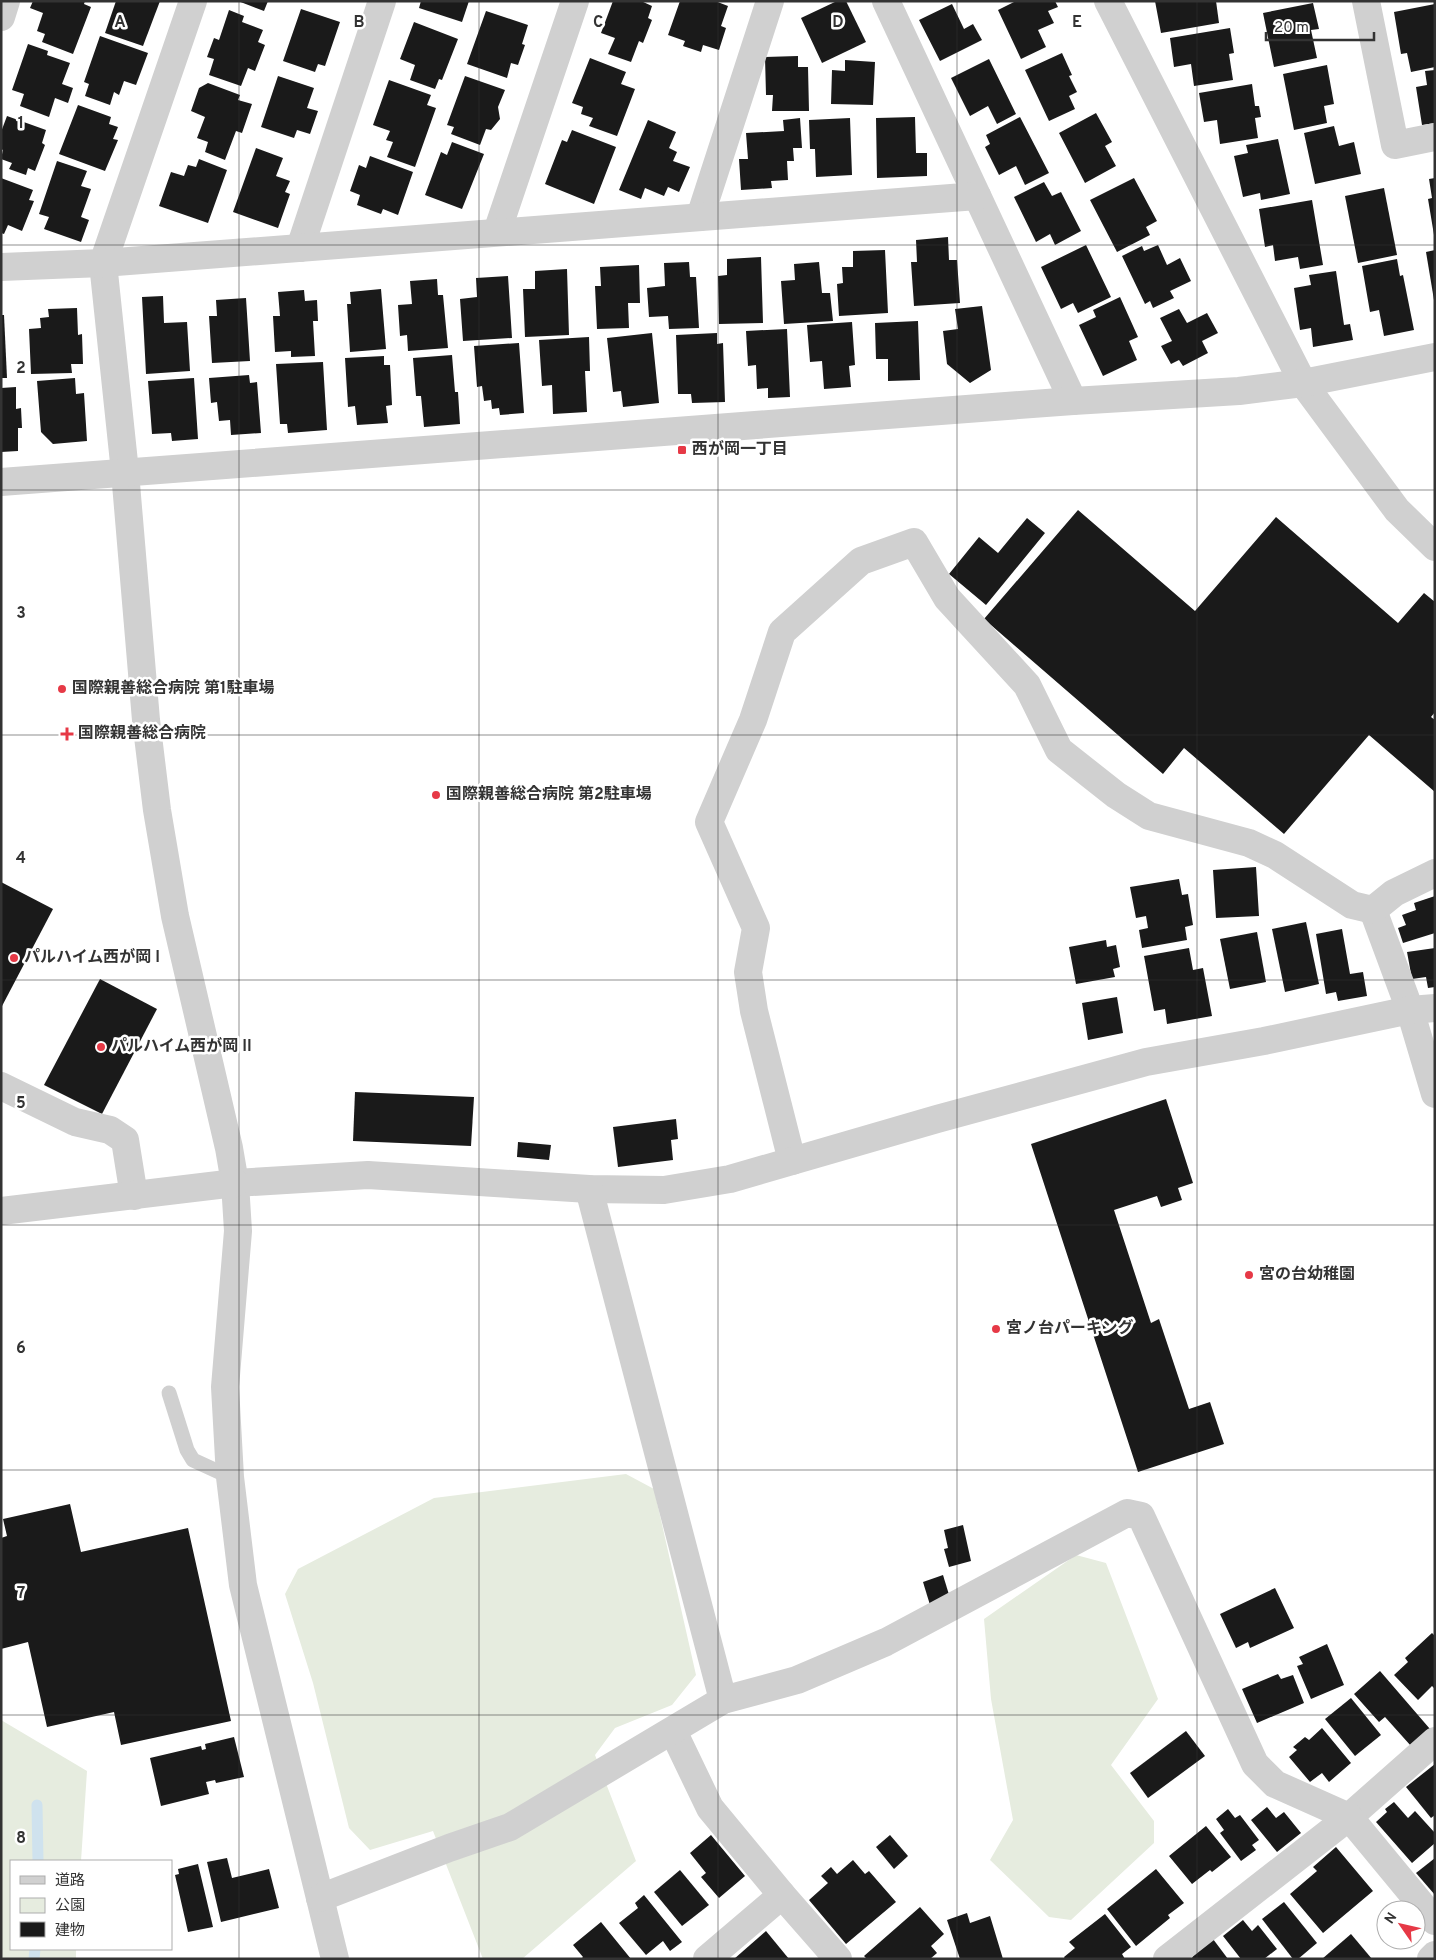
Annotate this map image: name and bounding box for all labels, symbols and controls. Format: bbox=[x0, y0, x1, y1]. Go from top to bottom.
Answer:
scale bar bbox=[1266, 10, 1374, 42]
text: A bbox=[114, 13, 126, 33]
text: B bbox=[353, 13, 365, 33]
text: C bbox=[593, 13, 603, 33]
text: D bbox=[832, 13, 844, 33]
text: E bbox=[1072, 13, 1082, 33]
text: 20 m bbox=[1274, 19, 1309, 38]
text: 1 bbox=[18, 114, 24, 134]
text: 2 bbox=[16, 359, 26, 379]
place label: 西が岡一丁目 bbox=[692, 440, 788, 460]
marker: 西が岡一丁目 bbox=[676, 444, 688, 456]
text: 3 bbox=[16, 604, 26, 624]
place label: 国際親善総合病院 第1駐車場 bbox=[72, 678, 274, 699]
marker: 国際親善総合病院 第1駐車場 bbox=[56, 683, 68, 695]
place label: 国際親善総合病院 bbox=[78, 723, 206, 744]
marker: 国際親善総合病院 bbox=[60, 727, 74, 741]
place label: 国際親善総合病院 第2駐車場 bbox=[446, 784, 652, 805]
marker: 国際親善総合病院 第2駐車場 bbox=[430, 789, 442, 801]
text: 4 bbox=[16, 849, 26, 869]
place label: パルハイム西が岡 I bbox=[24, 948, 160, 968]
marker: パルハイム西が岡 I bbox=[8, 952, 20, 964]
place label: パルハイム西が岡 II bbox=[111, 1037, 252, 1057]
marker: パルハイム西が岡 II bbox=[95, 1041, 107, 1053]
text: 5 bbox=[16, 1094, 26, 1114]
place label: 宮の台幼稚園 bbox=[1259, 1265, 1355, 1285]
marker: 宮の台幼稚園 bbox=[1243, 1269, 1255, 1281]
place label: 宮ノ台パーキング bbox=[1006, 1318, 1134, 1339]
marker: 宮ノ台パーキング bbox=[990, 1323, 1002, 1335]
text: 6 bbox=[16, 1339, 26, 1359]
text: 7 bbox=[17, 1584, 25, 1604]
text: 8 bbox=[16, 1829, 26, 1849]
legend bbox=[10, 1860, 172, 1950]
text: 道路 bbox=[55, 1872, 85, 1891]
text: 公園 bbox=[55, 1897, 85, 1916]
north arrow bbox=[1376, 1900, 1426, 1950]
text: N bbox=[1382, 1910, 1401, 1927]
text: 建物 bbox=[55, 1922, 85, 1941]

